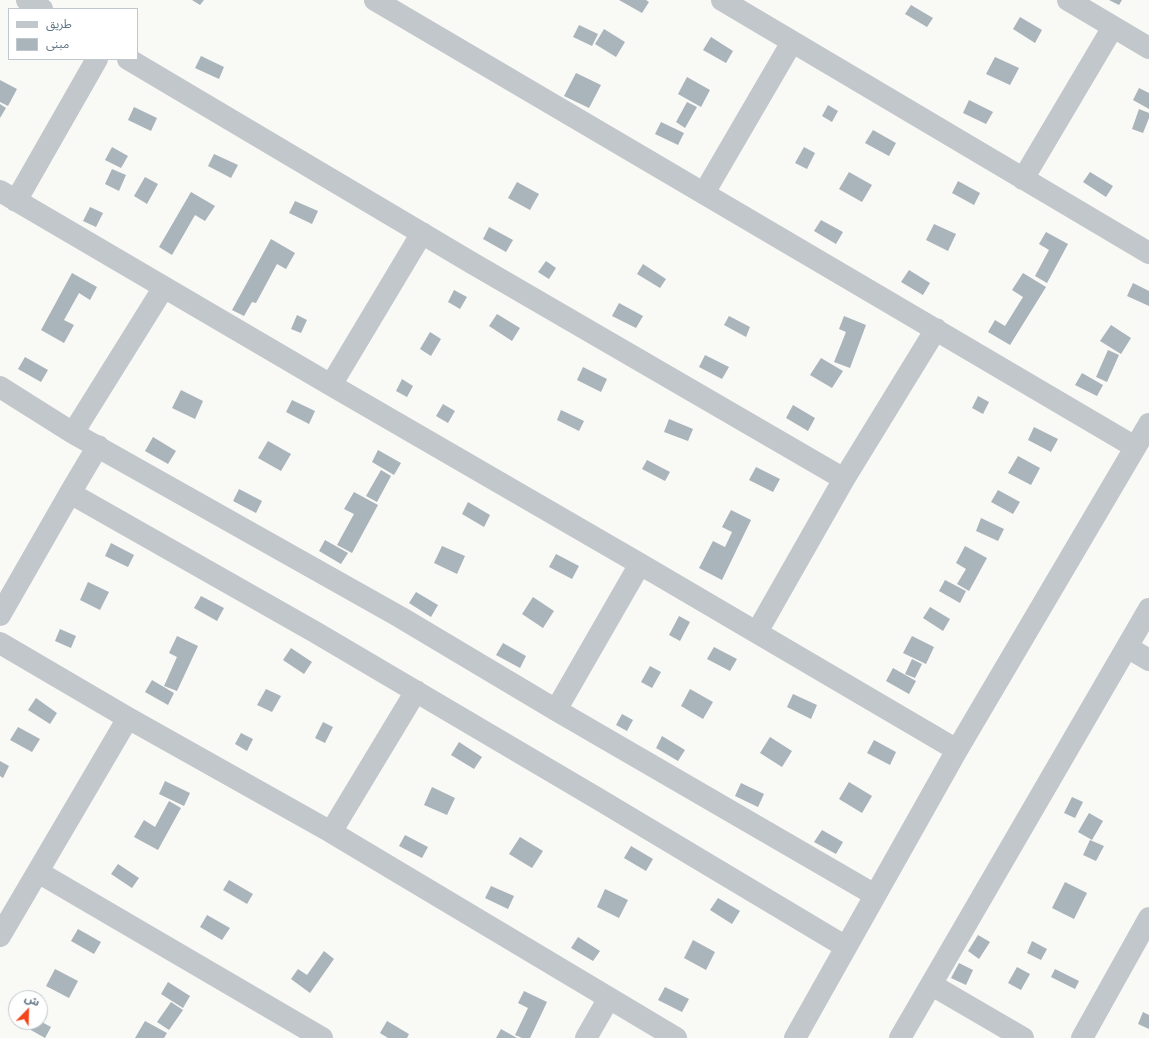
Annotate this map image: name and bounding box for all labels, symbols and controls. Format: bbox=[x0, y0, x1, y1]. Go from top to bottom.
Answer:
legend bbox=[8, 8, 138, 60]
text: طريق bbox=[46, 16, 72, 31]
text: مبنى bbox=[46, 36, 69, 51]
north arrow bbox=[8, 990, 48, 1030]
text: ش bbox=[23, 990, 42, 1009]

